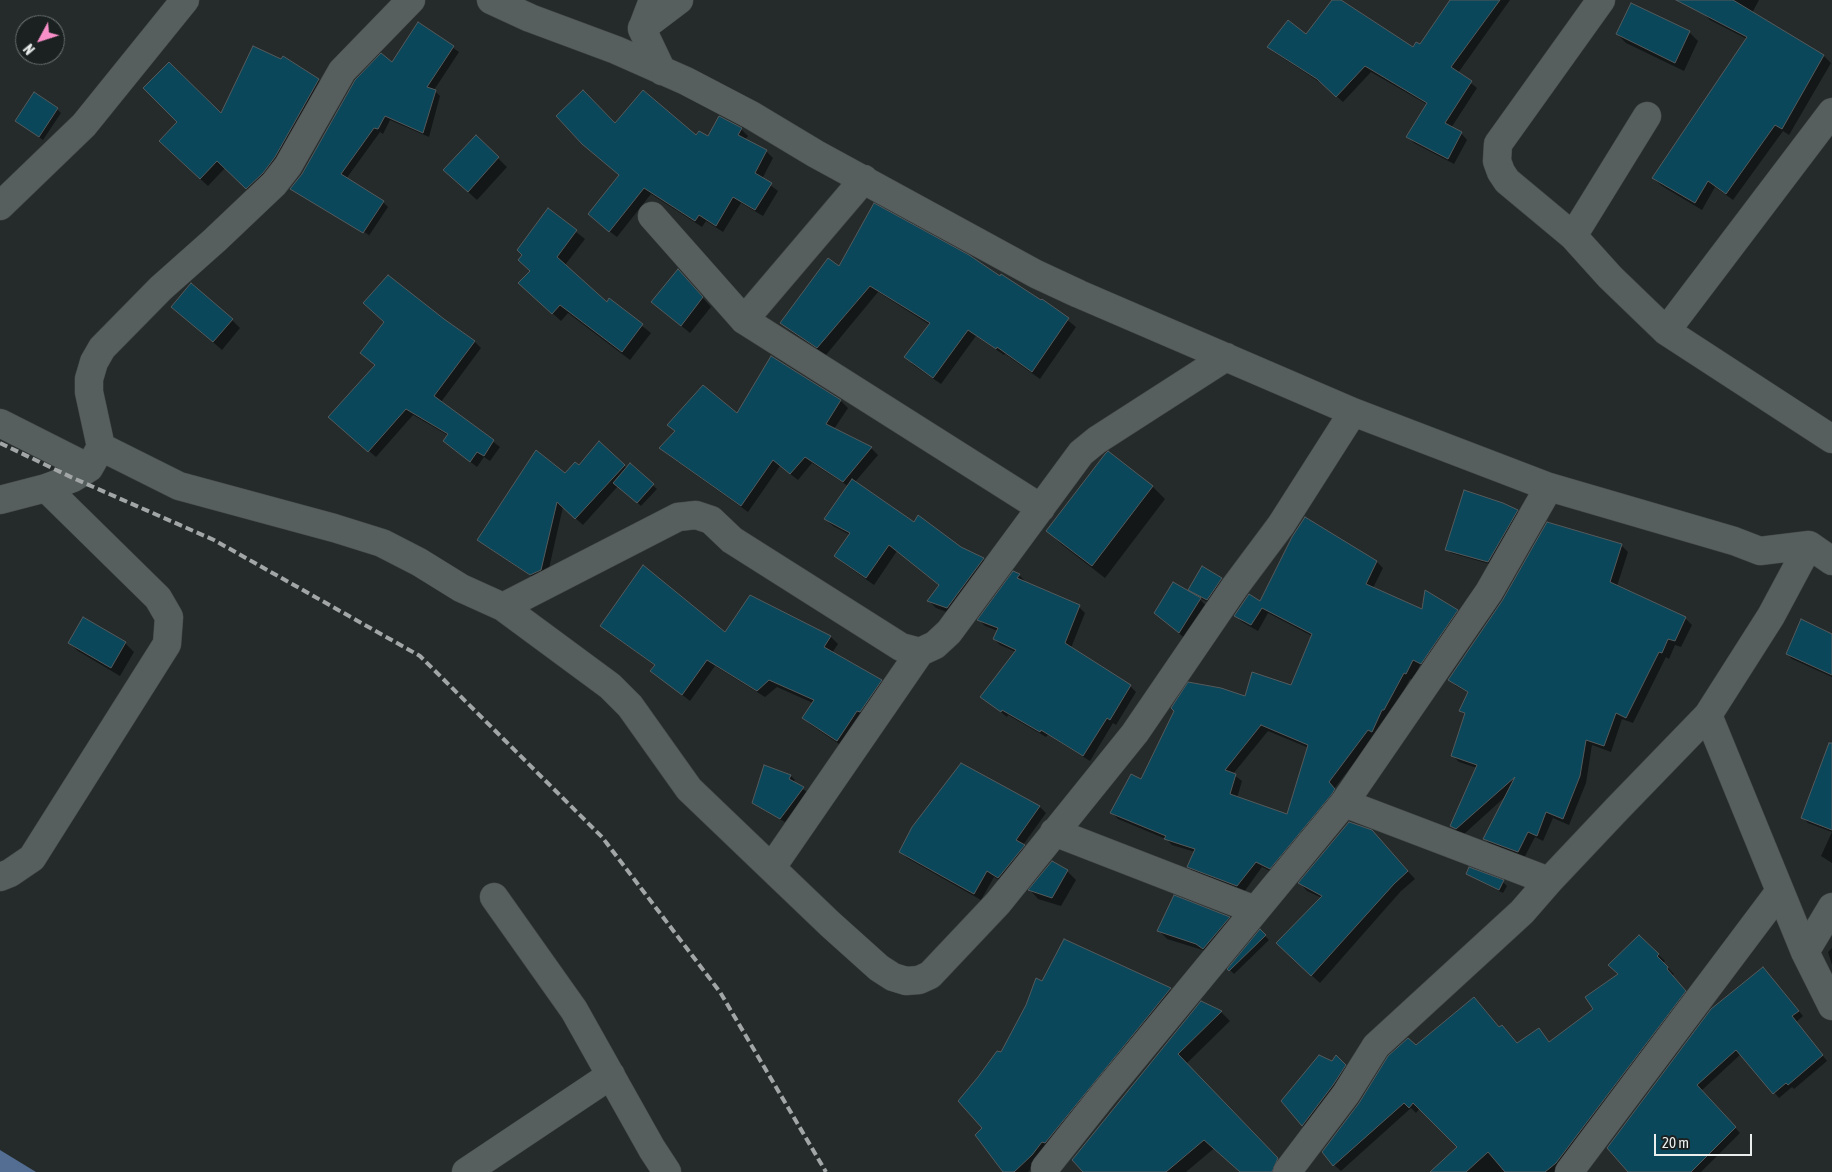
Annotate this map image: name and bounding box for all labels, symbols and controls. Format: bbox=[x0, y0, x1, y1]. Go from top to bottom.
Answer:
north arrow bbox=[15, 15, 65, 65]
text: N bbox=[20, 41, 38, 57]
scale bar bbox=[1657, 1124, 1754, 1156]
text: 20 m bbox=[1662, 1134, 1689, 1151]

